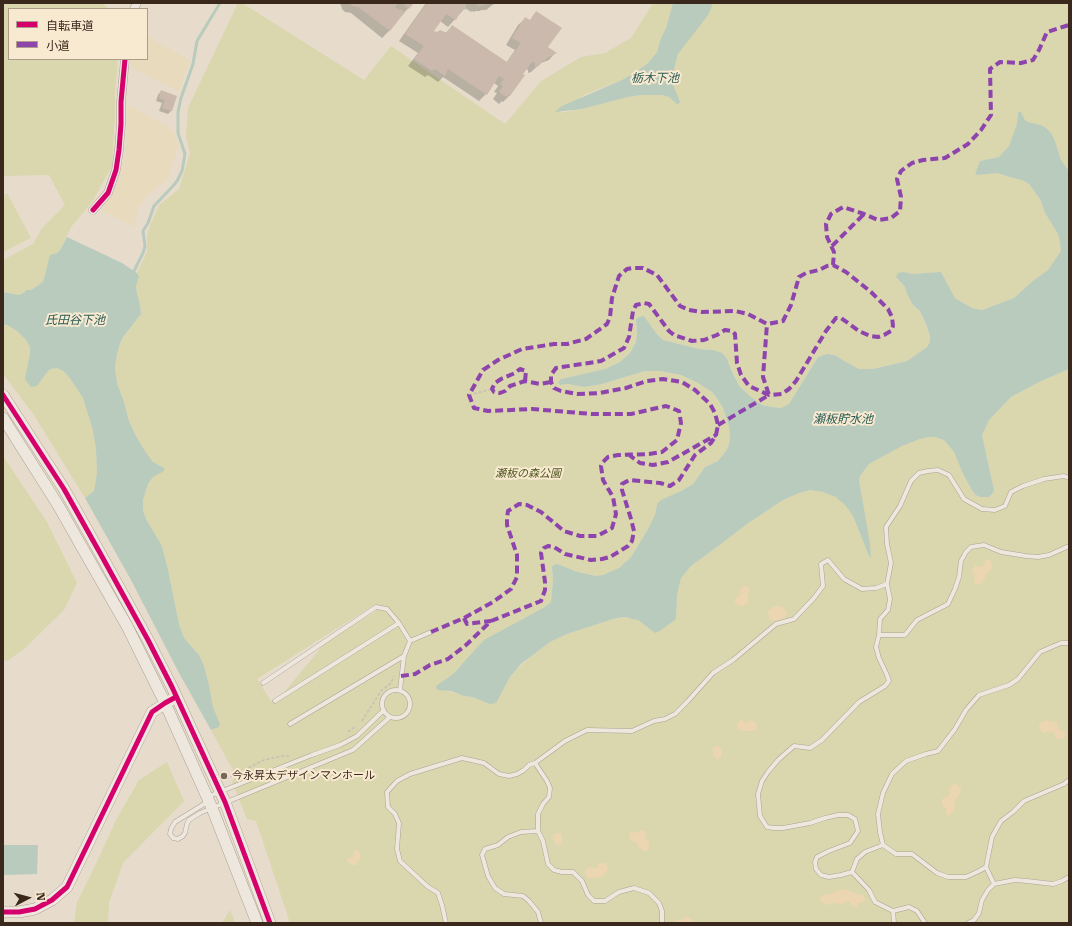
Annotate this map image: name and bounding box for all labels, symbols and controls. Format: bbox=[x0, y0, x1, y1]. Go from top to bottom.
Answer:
legend bbox=[8, 8, 148, 60]
text: 自転車道 bbox=[46, 19, 94, 33]
text: 小道 bbox=[46, 39, 70, 53]
water label: 栃木下池 bbox=[631, 71, 679, 85]
water label: 氏田谷下池 bbox=[45, 313, 105, 327]
water label: 瀬板貯水池 bbox=[813, 412, 873, 426]
park label: 瀬板の森公園 bbox=[495, 467, 561, 481]
place label: 今永昇太デザインマンホール bbox=[232, 769, 375, 783]
marker: 今永昇太デザインマンホール bbox=[219, 771, 229, 781]
north arrow bbox=[8, 878, 48, 918]
text: N bbox=[34, 892, 47, 902]

